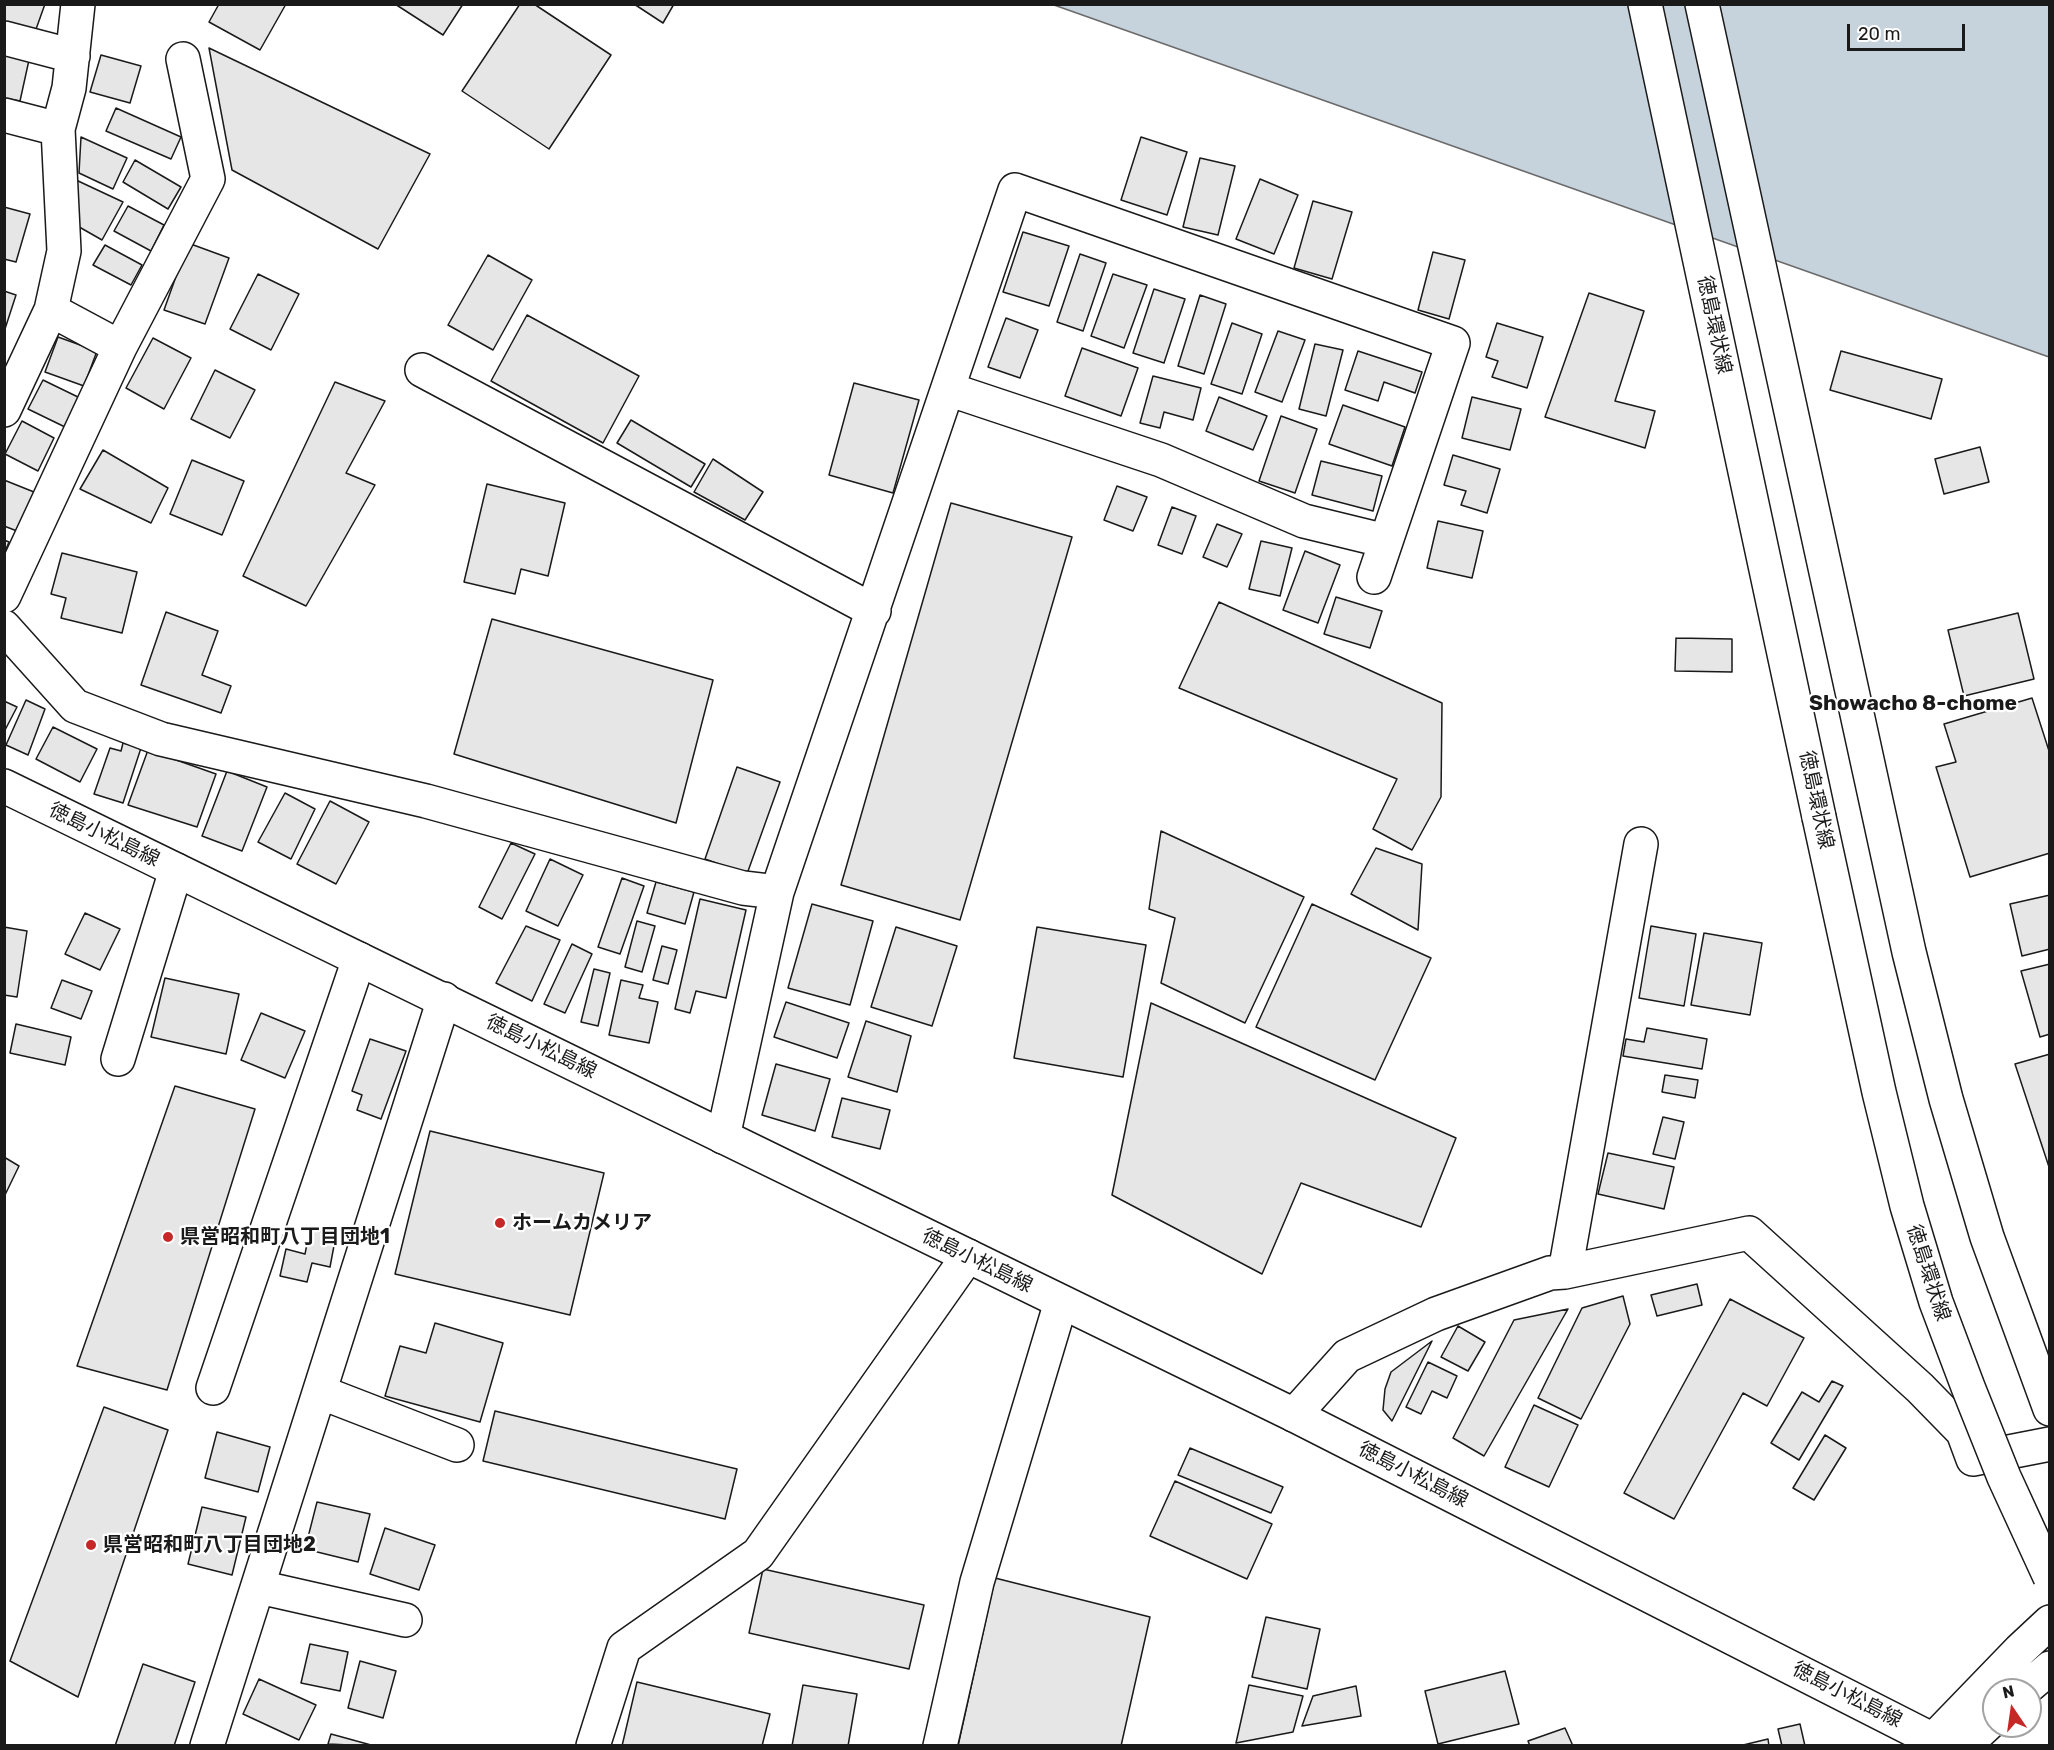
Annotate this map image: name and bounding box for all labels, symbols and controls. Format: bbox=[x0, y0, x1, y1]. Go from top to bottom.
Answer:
scale bar bbox=[1850, 12, 1968, 50]
text: 20 m bbox=[1858, 23, 1900, 45]
street label: 徳島環状線 bbox=[1692, 274, 1736, 376]
district label: Showacho 8-chome bbox=[1809, 691, 2017, 717]
street label: 徳島環状線 bbox=[1794, 749, 1838, 851]
street label: 徳島小松島線 bbox=[45, 798, 163, 872]
street label: 徳島小松島線 bbox=[482, 1010, 600, 1084]
place label: ホームカメリア bbox=[512, 1211, 652, 1235]
marker: ホームカメリア bbox=[493, 1216, 507, 1230]
street label: 徳島環状線 bbox=[1901, 1222, 1955, 1324]
street label: 徳島小松島線 bbox=[918, 1224, 1036, 1298]
place label: 県営昭和町八丁目団地1 bbox=[180, 1225, 390, 1249]
marker: 県営昭和町八丁目団地1 bbox=[161, 1230, 175, 1244]
street label: 徳島小松島線 bbox=[1354, 1437, 1472, 1513]
place label: 県営昭和町八丁目団地2 bbox=[103, 1533, 316, 1557]
marker: 県営昭和町八丁目団地2 bbox=[84, 1538, 98, 1552]
street label: 徳島小松島線 bbox=[1788, 1657, 1906, 1733]
north arrow bbox=[1982, 1678, 2042, 1738]
text: N bbox=[2001, 1681, 2016, 1702]

